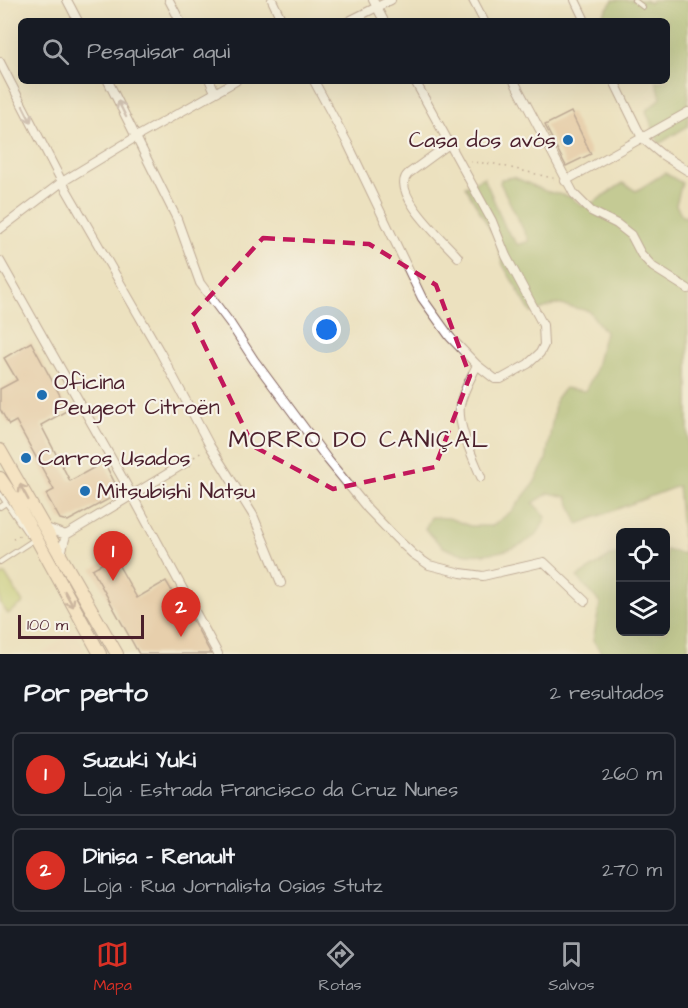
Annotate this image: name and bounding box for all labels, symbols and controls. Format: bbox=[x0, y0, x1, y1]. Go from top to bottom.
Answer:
search box bbox=[18, 18, 670, 84]
icon: search bbox=[39, 35, 72, 68]
text: Pesquisar aqui bbox=[87, 36, 230, 67]
one-way arrow bbox=[115, 100, 127, 118]
one-way arrow bbox=[21, 105, 33, 122]
place label: Casa dos avós bbox=[409, 125, 556, 156]
marker: Casa dos avós bbox=[561, 133, 575, 147]
your location bbox=[312, 315, 341, 344]
place label: Oficina Peugeot Citroën bbox=[54, 367, 220, 424]
marker: Oficina Peugeot Citroën bbox=[35, 388, 49, 402]
district label: MORRO DO CANIÇAL bbox=[228, 423, 490, 457]
place label: Carros Usados bbox=[38, 443, 191, 474]
marker: Carros Usados bbox=[19, 451, 33, 465]
place label: Mitsubishi Natsu bbox=[97, 476, 256, 507]
one-way arrow bbox=[18, 484, 29, 502]
marker: Mitsubishi Natsu bbox=[78, 484, 92, 498]
map controls bbox=[616, 528, 670, 636]
button: locate bbox=[616, 528, 670, 582]
pin: 1 bbox=[94, 532, 132, 581]
button: layers bbox=[616, 582, 670, 636]
pin: 2 bbox=[162, 588, 201, 637]
one-way arrow bbox=[63, 590, 75, 607]
scale bar bbox=[18, 612, 144, 640]
text: 100 m bbox=[27, 614, 68, 636]
text: Por perto bbox=[24, 675, 148, 711]
text: 2 resultados bbox=[550, 679, 664, 707]
text: Suzuki Yuki bbox=[83, 745, 196, 776]
text: 1 bbox=[44, 760, 47, 788]
text: 260 m bbox=[602, 760, 662, 788]
text: Loja · Estrada Francisco da Cruz Nunes bbox=[83, 776, 458, 804]
text: Dinisa - Renault bbox=[83, 841, 235, 872]
text: 2 bbox=[40, 856, 51, 884]
text: 270 m bbox=[602, 856, 662, 884]
text: Loja · Rua Jornalista Osias Stutz bbox=[83, 872, 383, 900]
tab: Mapa bbox=[93, 938, 132, 996]
tab: Rotas bbox=[319, 938, 362, 996]
tab: Salvos bbox=[548, 938, 595, 996]

